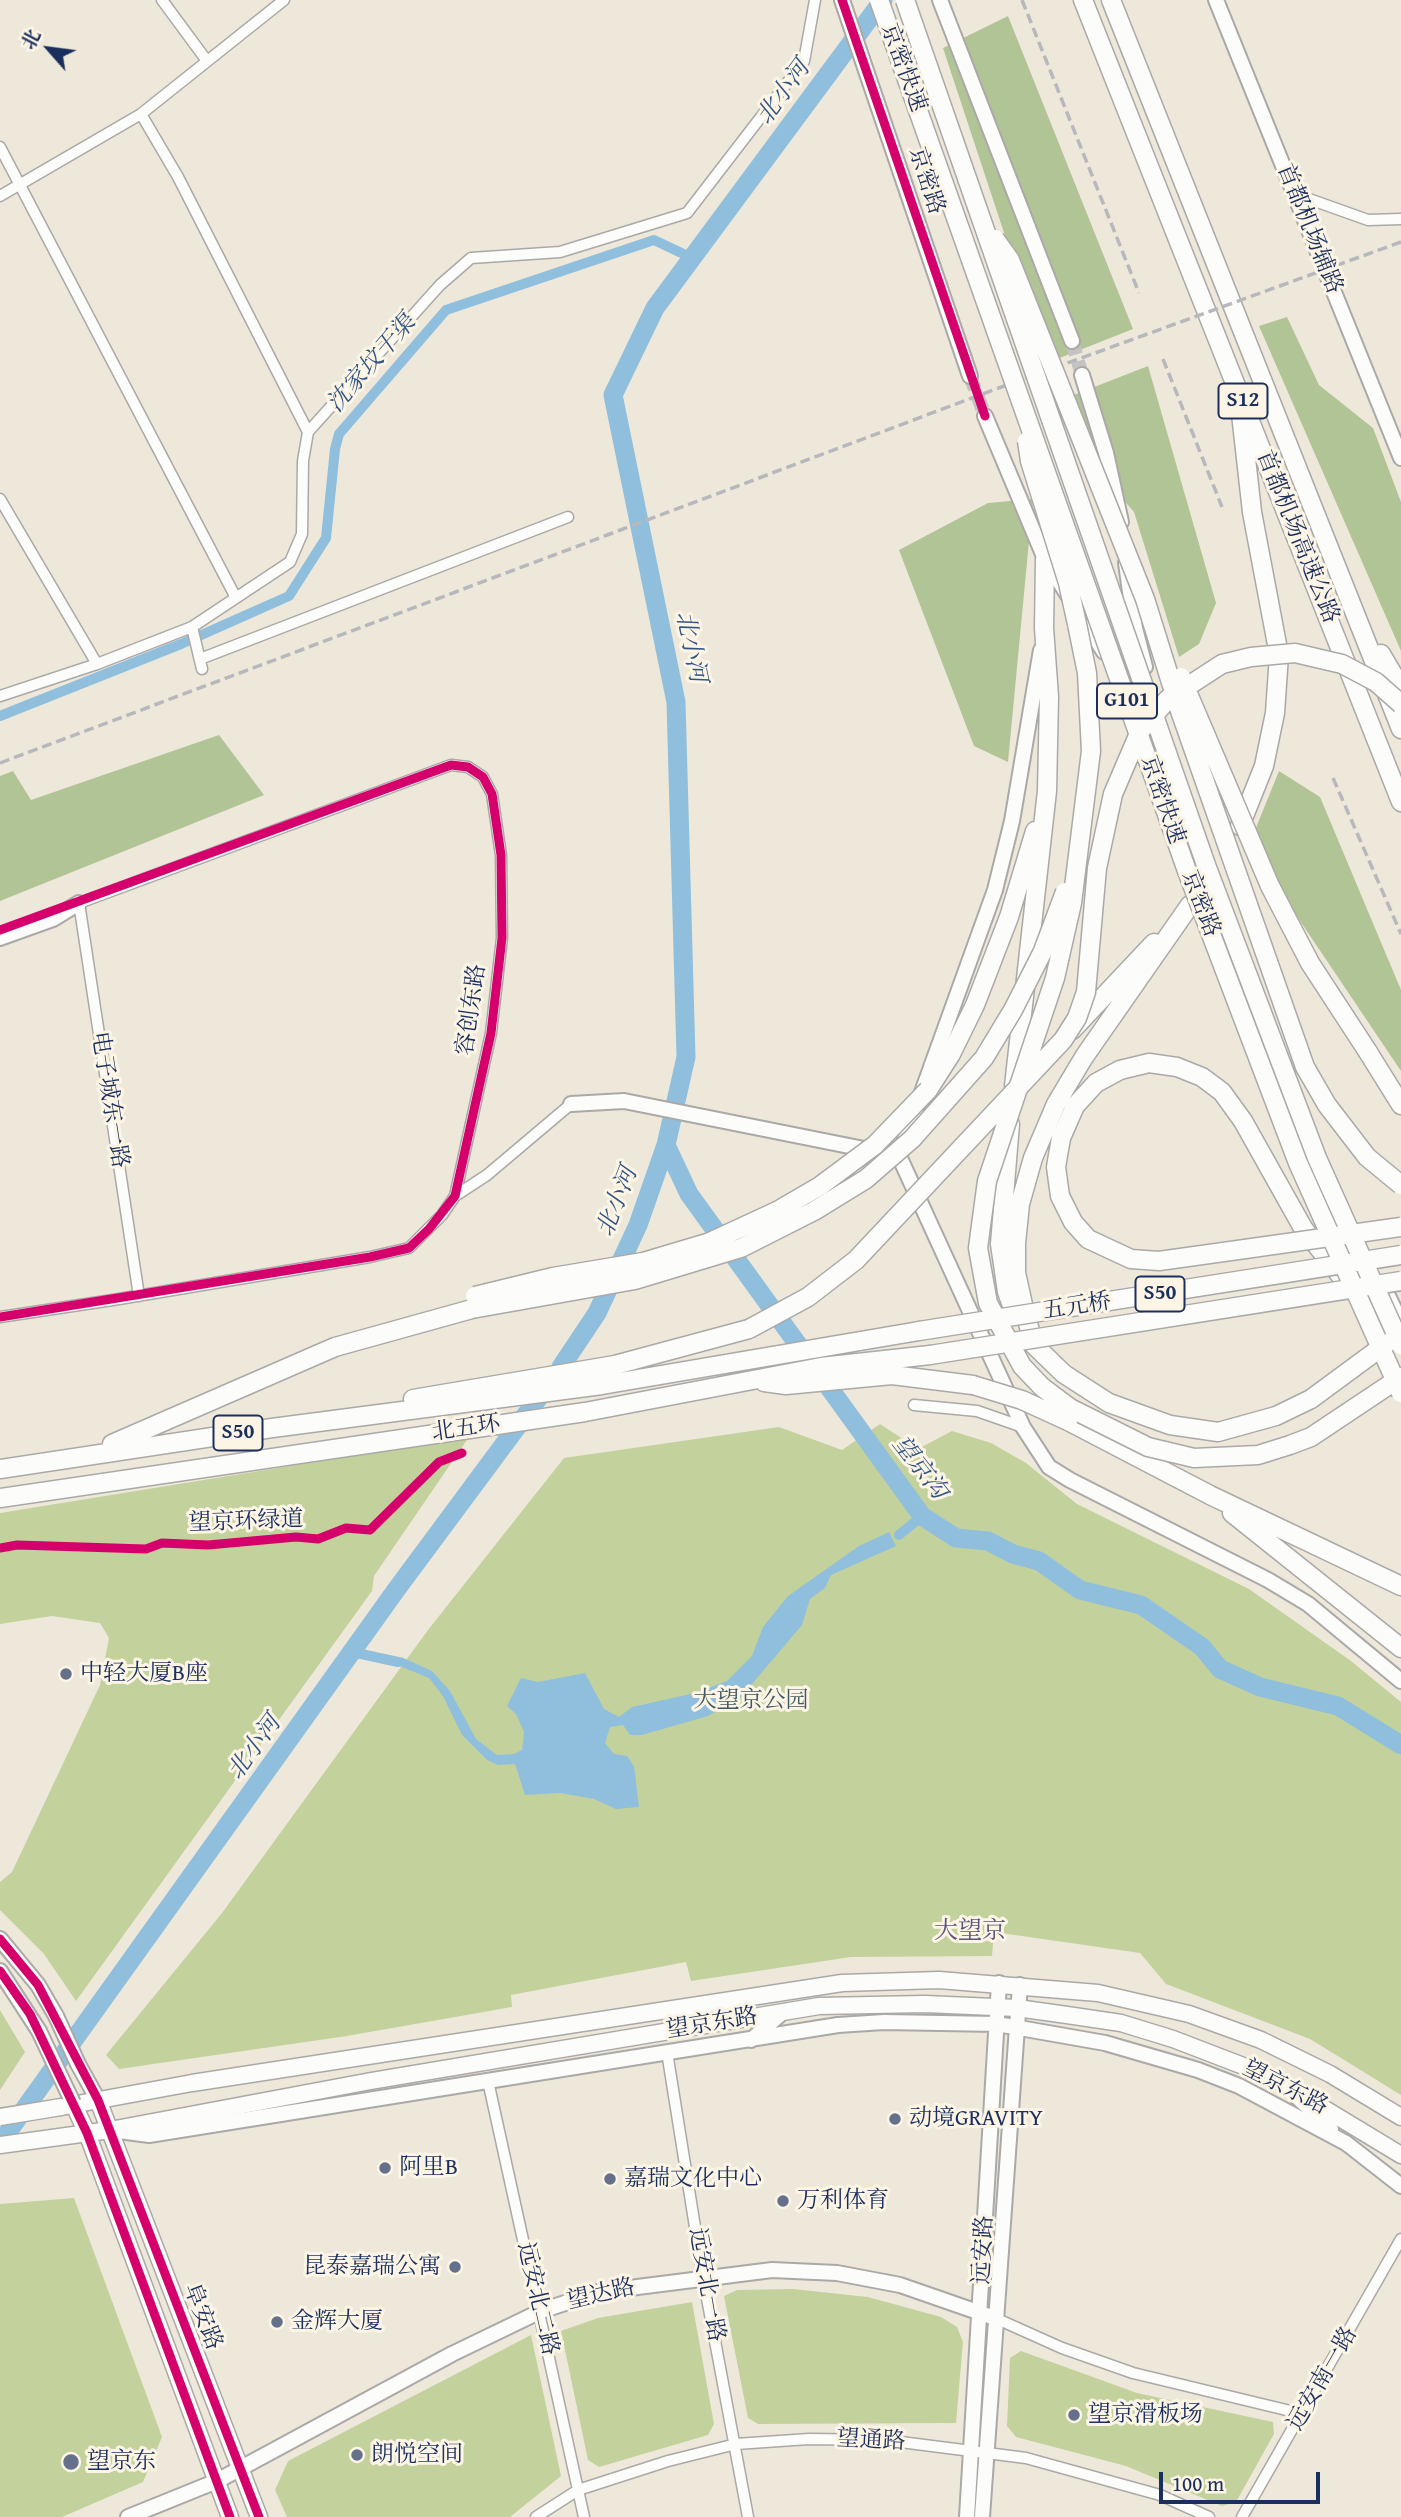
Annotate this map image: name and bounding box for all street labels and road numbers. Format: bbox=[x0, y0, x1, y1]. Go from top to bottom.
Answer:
street label: 京密快速 bbox=[874, 20, 932, 116]
street label: 京密路 bbox=[902, 144, 950, 218]
street label: 首都机场辅路 bbox=[1270, 160, 1348, 298]
road number: S12 bbox=[1218, 384, 1268, 418]
street label: 首都机场高速公路 bbox=[1250, 447, 1344, 627]
road number: G101 bbox=[1097, 684, 1157, 718]
street label: 京密快速 bbox=[1134, 752, 1190, 848]
street label: 京密路 bbox=[1175, 867, 1225, 941]
street label: 容创东路 bbox=[452, 963, 492, 1057]
street label: 电子城东一路 bbox=[85, 1030, 133, 1170]
road number: S50 bbox=[1136, 1276, 1184, 1312]
street label: 五元桥 bbox=[1041, 1288, 1113, 1326]
street label: 北五环 bbox=[430, 1411, 502, 1447]
road number: S50 bbox=[214, 1416, 262, 1450]
street label: 望京环绿道 bbox=[188, 1506, 304, 1538]
street label: 望京东路 bbox=[664, 2003, 760, 2045]
street label: 望京东路 bbox=[1238, 2055, 1332, 2121]
street label: 远安路 bbox=[968, 2215, 1000, 2285]
street label: 远安北一路 bbox=[682, 2226, 730, 2344]
street label: 远安北二路 bbox=[511, 2240, 563, 2358]
street label: 望达路 bbox=[564, 2274, 638, 2316]
street label: 阜安路 bbox=[177, 2280, 227, 2354]
street label: 远安南一路 bbox=[1282, 2322, 1364, 2436]
street label: 望通路 bbox=[836, 2425, 906, 2457]

